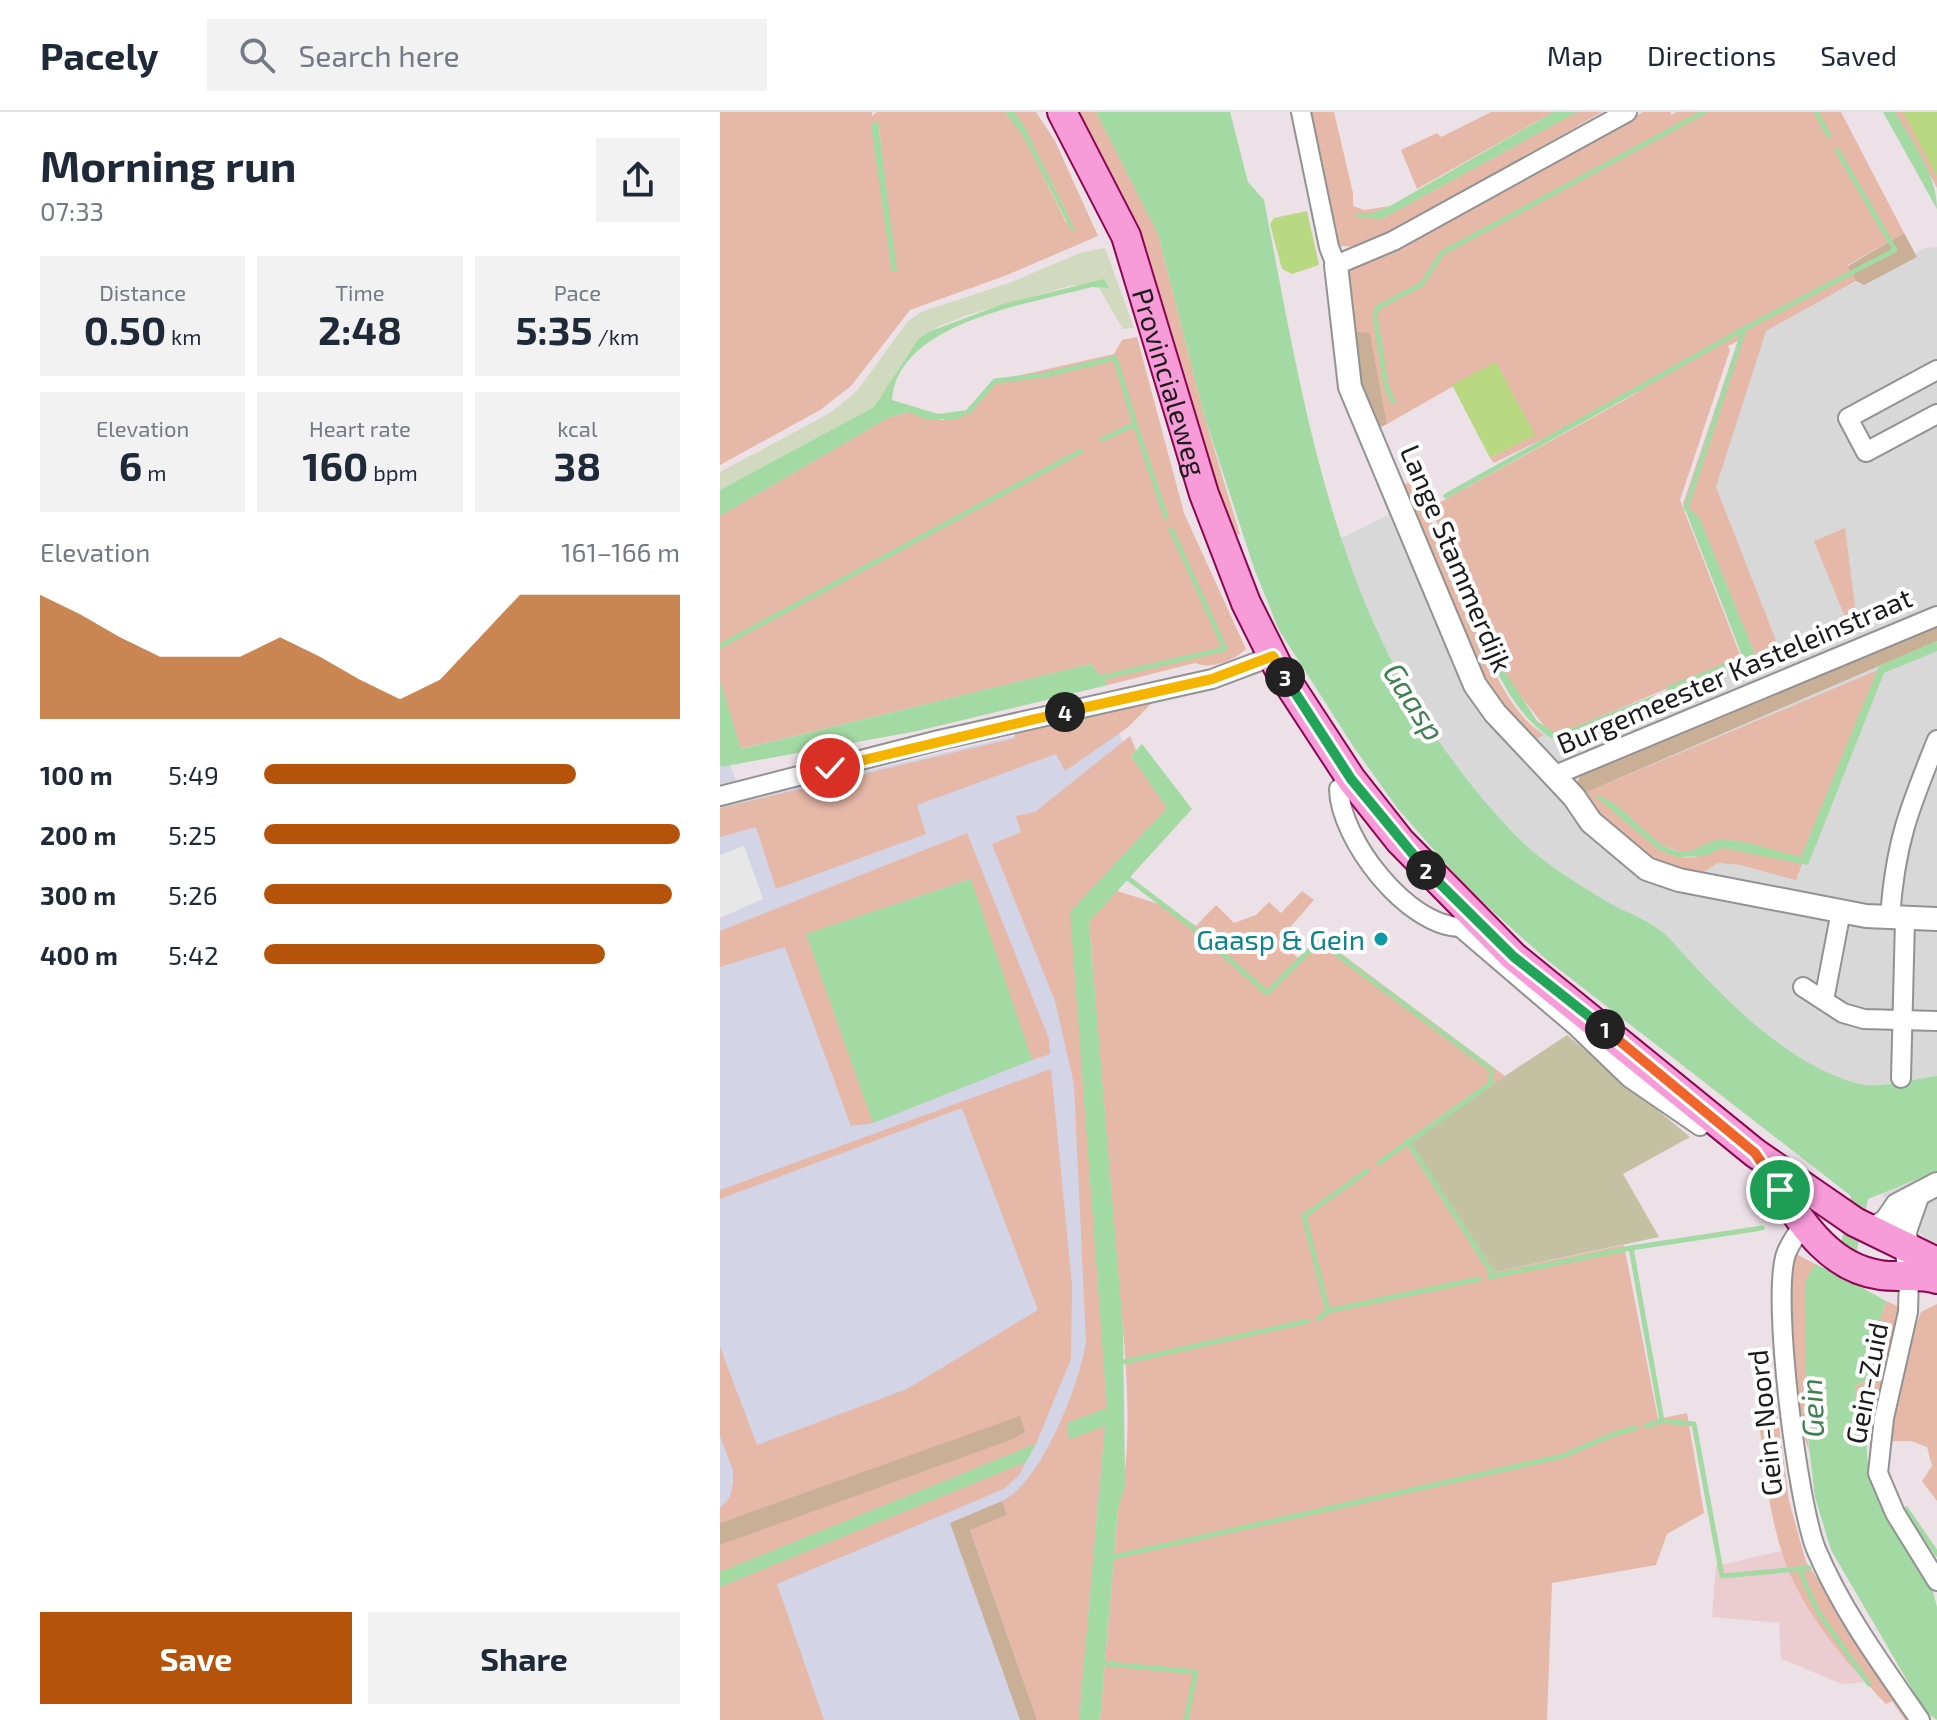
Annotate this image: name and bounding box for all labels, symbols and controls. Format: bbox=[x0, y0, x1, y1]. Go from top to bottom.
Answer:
search box bbox=[207, 19, 767, 91]
text: Pacely bbox=[40, 32, 159, 78]
icon: search bbox=[235, 33, 279, 77]
text: Search here bbox=[299, 37, 460, 73]
text: Map bbox=[1547, 38, 1603, 72]
text: Directions bbox=[1647, 38, 1776, 72]
text: Saved bbox=[1820, 38, 1897, 72]
text: Morning run bbox=[40, 138, 296, 191]
button: share bbox=[596, 138, 680, 222]
text: 07:33 bbox=[40, 195, 104, 226]
text: Distance bbox=[99, 279, 186, 305]
text: Time bbox=[335, 279, 385, 305]
text: Pace bbox=[554, 279, 601, 305]
street label: Provincialeweg bbox=[1126, 284, 1215, 480]
text: 0.50 bbox=[84, 305, 166, 353]
text: 2:48 bbox=[318, 305, 402, 353]
text: 5:35 bbox=[515, 305, 593, 353]
text: km bbox=[166, 323, 202, 349]
text: /km bbox=[593, 323, 639, 349]
text: Elevation bbox=[96, 415, 189, 441]
text: Heart rate bbox=[309, 415, 411, 441]
text: kcal bbox=[557, 415, 597, 441]
street label: Lange Stammerdijk bbox=[1394, 439, 1520, 677]
text: 6 bbox=[119, 441, 142, 489]
text: 160 bbox=[302, 441, 368, 489]
text: 38 bbox=[554, 441, 601, 489]
text: m bbox=[142, 459, 167, 485]
text: bpm bbox=[368, 459, 418, 485]
text: Elevation bbox=[40, 536, 150, 567]
text: 161–166 m bbox=[561, 536, 680, 567]
street label: Burgemeester Kasteleinstraat bbox=[1551, 580, 1917, 760]
water label: Gaasp bbox=[1377, 655, 1453, 747]
pin: 3 bbox=[1265, 657, 1305, 697]
text: 3 bbox=[1279, 664, 1291, 690]
pin: 4 bbox=[1045, 692, 1085, 732]
text: 4 bbox=[1058, 699, 1072, 725]
pin bbox=[796, 734, 864, 802]
icon: check bbox=[808, 746, 852, 790]
text: 100 m bbox=[40, 759, 113, 790]
text: 5:49 bbox=[168, 759, 219, 790]
text: 200 m bbox=[40, 819, 116, 850]
text: 5:25 bbox=[168, 819, 217, 850]
pin: 2 bbox=[1406, 850, 1446, 890]
text: 2 bbox=[1420, 857, 1432, 883]
text: 300 m bbox=[40, 879, 116, 910]
text: 5:26 bbox=[168, 879, 218, 910]
place label: Gaasp & Gein bbox=[1196, 922, 1365, 956]
marker: Gaasp & Gein bbox=[1372, 930, 1390, 948]
text: 400 m bbox=[40, 939, 118, 970]
text: 5:42 bbox=[168, 939, 219, 970]
pin: 1 bbox=[1585, 1009, 1625, 1049]
text: 1 bbox=[1600, 1016, 1610, 1042]
pin bbox=[1746, 1156, 1814, 1224]
icon: arrive bbox=[1758, 1168, 1802, 1212]
street label: Gein-Zuid bbox=[1838, 1319, 1894, 1447]
street label: Gein-Noord bbox=[1739, 1348, 1789, 1498]
water label: Gein bbox=[1792, 1378, 1830, 1438]
button: Save bbox=[40, 1612, 352, 1704]
button: Share bbox=[368, 1612, 680, 1704]

